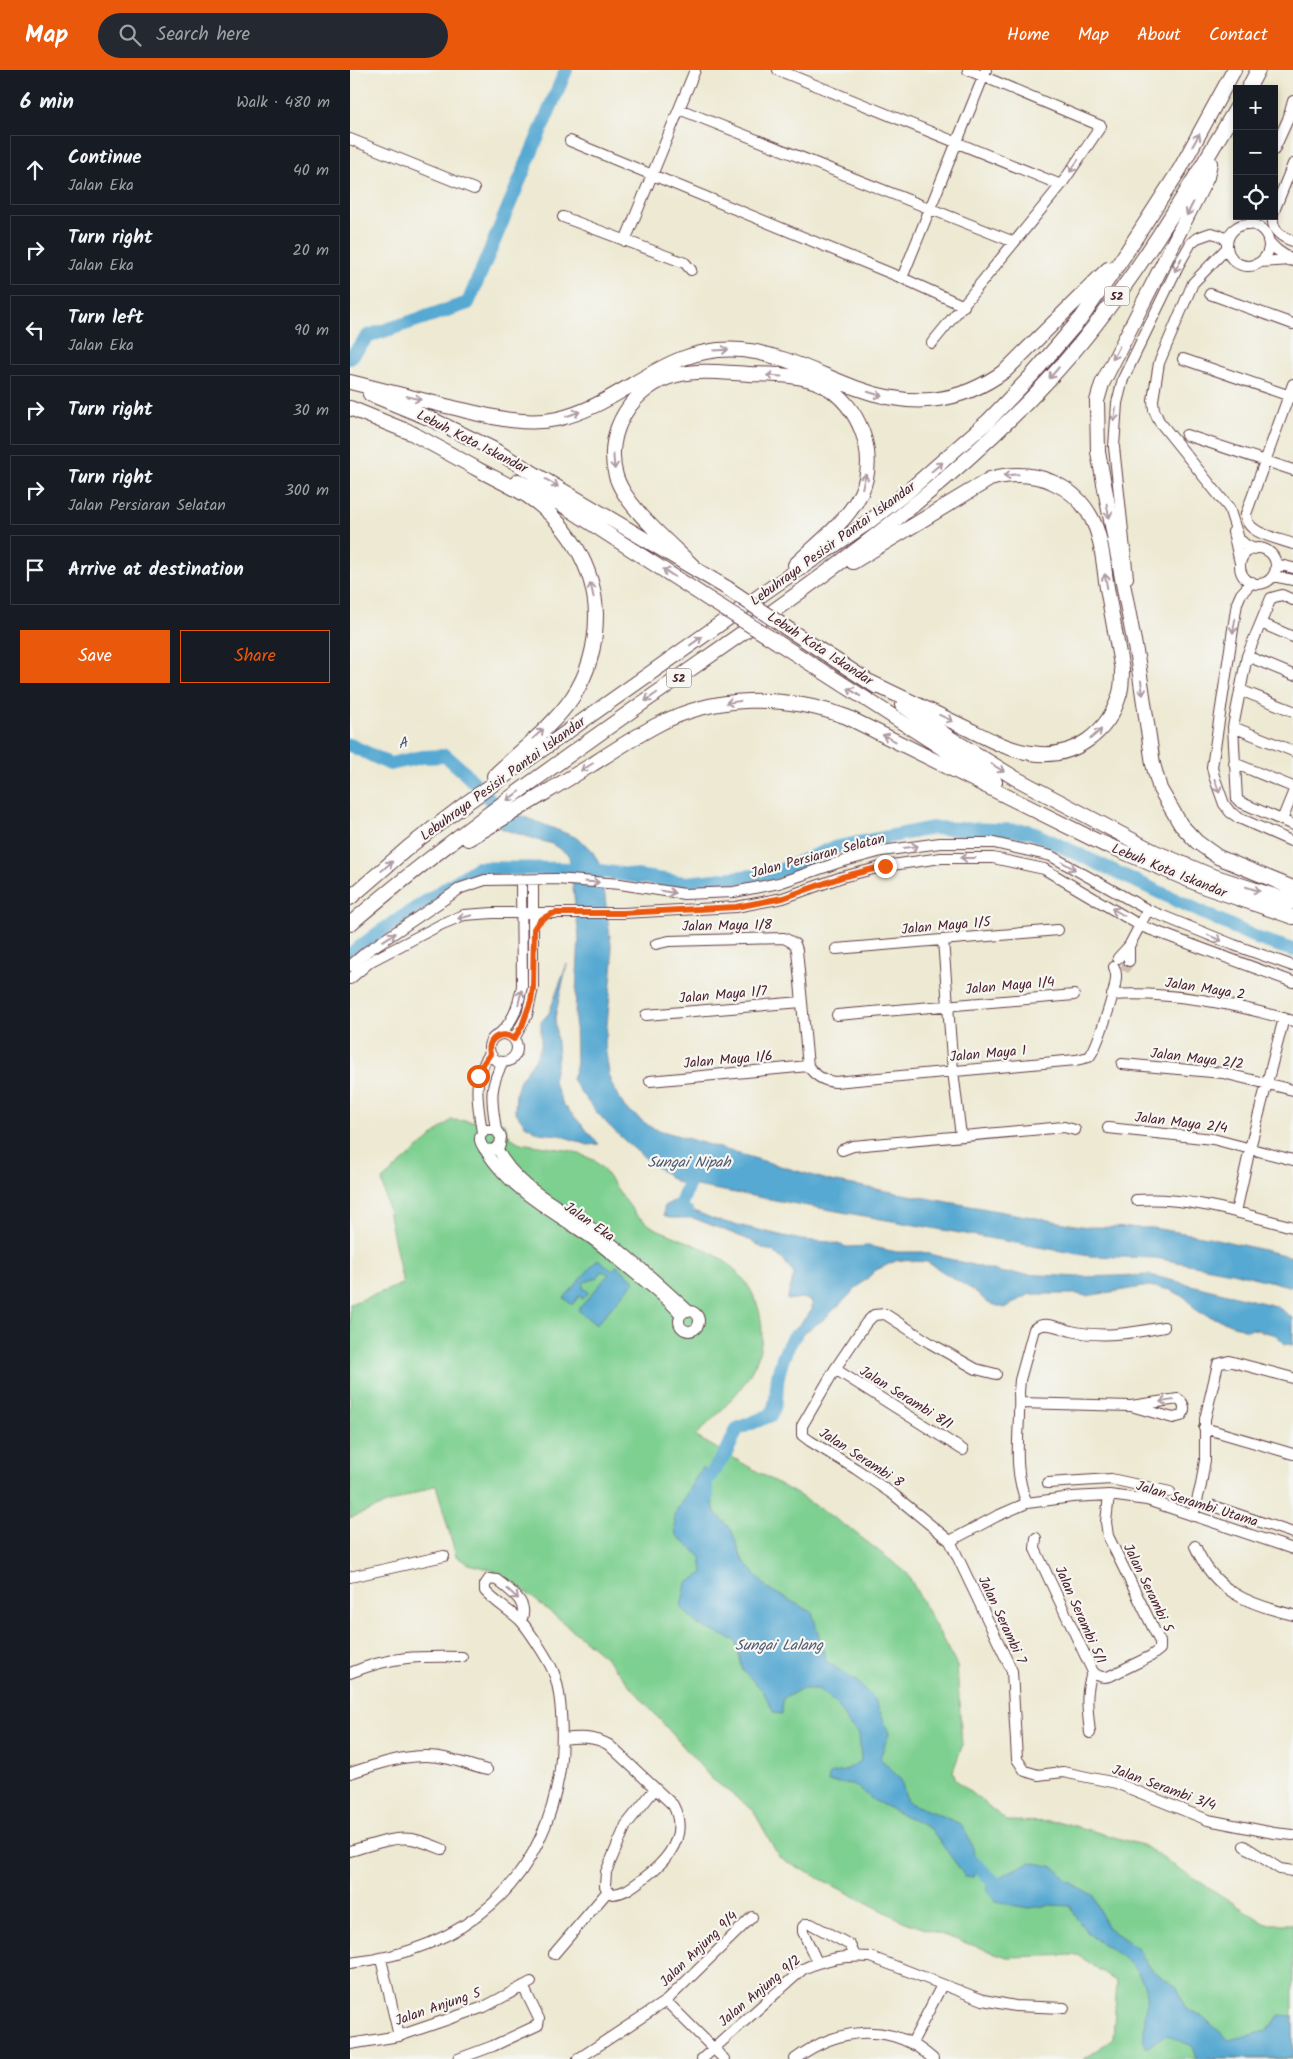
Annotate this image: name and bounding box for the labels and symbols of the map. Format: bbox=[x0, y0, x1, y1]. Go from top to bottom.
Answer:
one-way arrow bbox=[1191, 133, 1201, 147]
one-way arrow bbox=[1069, 159, 1079, 173]
one-way arrow bbox=[1185, 201, 1194, 216]
one-way arrow bbox=[1173, 257, 1182, 272]
road number: 52 bbox=[1104, 287, 1130, 306]
one-way arrow bbox=[712, 345, 728, 354]
one-way arrow bbox=[1111, 345, 1120, 360]
one-way arrow bbox=[1049, 366, 1060, 379]
one-way arrow bbox=[766, 371, 782, 380]
one-way arrow bbox=[867, 390, 883, 400]
one-way arrow bbox=[406, 394, 422, 403]
street label: Lebuh Kota Iskandar bbox=[412, 404, 533, 480]
one-way arrow bbox=[1110, 406, 1120, 422]
one-way arrow bbox=[565, 409, 581, 419]
one-way arrow bbox=[609, 454, 619, 470]
one-way arrow bbox=[931, 461, 944, 472]
one-way arrow bbox=[1003, 470, 1019, 480]
one-way arrow bbox=[860, 473, 869, 489]
street label: Lebuhraya Pesisir Pantai Iskandar bbox=[746, 476, 921, 612]
one-way arrow bbox=[544, 479, 558, 489]
one-way arrow bbox=[1104, 503, 1113, 519]
one-way arrow bbox=[662, 568, 676, 578]
one-way arrow bbox=[1101, 574, 1111, 590]
one-way arrow bbox=[587, 582, 597, 598]
street label: Lebuh Kota Iskandar bbox=[763, 606, 878, 692]
one-way arrow bbox=[1228, 617, 1238, 633]
one-way arrow bbox=[689, 636, 702, 647]
road number: 52 bbox=[666, 668, 692, 688]
one-way arrow bbox=[1137, 679, 1147, 695]
one-way arrow bbox=[848, 687, 862, 697]
one-way arrow bbox=[645, 692, 659, 702]
one-way arrow bbox=[726, 697, 742, 707]
street label: Lebuhraya Pesisir Pantai Iskandar bbox=[416, 711, 591, 847]
one-way arrow bbox=[938, 714, 953, 723]
one-way arrow bbox=[532, 728, 545, 740]
one-way arrow bbox=[1089, 729, 1102, 740]
water label: A bbox=[396, 731, 411, 757]
one-way arrow bbox=[881, 733, 896, 743]
one-way arrow bbox=[580, 763, 594, 773]
one-way arrow bbox=[990, 763, 1004, 773]
one-way arrow bbox=[1213, 777, 1222, 793]
one-way arrow bbox=[506, 791, 520, 801]
street label: Jalan Persiaran Selatan bbox=[748, 828, 888, 884]
street label: Lebuh Kota Iskandar bbox=[1108, 838, 1231, 905]
one-way arrow bbox=[903, 841, 919, 851]
one-way arrow bbox=[961, 853, 977, 863]
route end bbox=[874, 855, 897, 878]
one-way arrow bbox=[380, 861, 393, 872]
one-way arrow bbox=[1062, 861, 1076, 871]
one-way arrow bbox=[584, 878, 600, 887]
one-way arrow bbox=[1244, 884, 1260, 894]
one-way arrow bbox=[659, 887, 675, 897]
one-way arrow bbox=[1111, 907, 1125, 917]
street label: Jalan Maya 1/5 bbox=[901, 911, 993, 941]
one-way arrow bbox=[457, 913, 473, 922]
street label: Jalan Maya 1/8 bbox=[682, 914, 773, 938]
one-way arrow bbox=[382, 931, 396, 942]
one-way arrow bbox=[1207, 933, 1222, 943]
street label: Jalan Maya 1/4 bbox=[964, 971, 1056, 1001]
street label: Jalan Maya 2 bbox=[1163, 972, 1247, 1006]
street label: Jalan Maya 1/7 bbox=[678, 980, 769, 1010]
one-way arrow bbox=[516, 989, 525, 1005]
street label: Jalan Maya 1 bbox=[949, 1040, 1027, 1068]
street label: Jalan Maya 2/2 bbox=[1149, 1042, 1245, 1076]
street label: Jalan Maya 1/6 bbox=[682, 1045, 774, 1075]
route start bbox=[467, 1065, 490, 1088]
street label: Jalan Maya 2/4 bbox=[1133, 1106, 1229, 1140]
water label: Sungai Nipah bbox=[648, 1151, 732, 1175]
street label: Jalan Eka bbox=[559, 1196, 619, 1248]
street label: Jalan Serambi 8/1 bbox=[855, 1360, 957, 1436]
one-way arrow bbox=[1159, 1396, 1175, 1406]
street label: Jalan Serambi 8 bbox=[814, 1422, 908, 1494]
street label: Jalan Serambi Utama bbox=[1133, 1475, 1261, 1533]
street label: Jalan Serambi 5 bbox=[1117, 1540, 1180, 1637]
street label: Jalan Serambi 5/1 bbox=[1049, 1562, 1111, 1668]
street label: Jalan Serambi 7 bbox=[972, 1572, 1032, 1668]
one-way arrow bbox=[506, 1588, 519, 1599]
water label: Sungai Lalang bbox=[735, 1634, 824, 1658]
street label: Jalan Serambi 3/4 bbox=[1109, 1759, 1219, 1817]
street label: Jalan Anjung 9/4 bbox=[655, 1906, 743, 1992]
street label: Jalan Anjung 9/2 bbox=[714, 1950, 806, 2032]
street label: Jalan Anjung 5 bbox=[392, 1982, 485, 2032]

